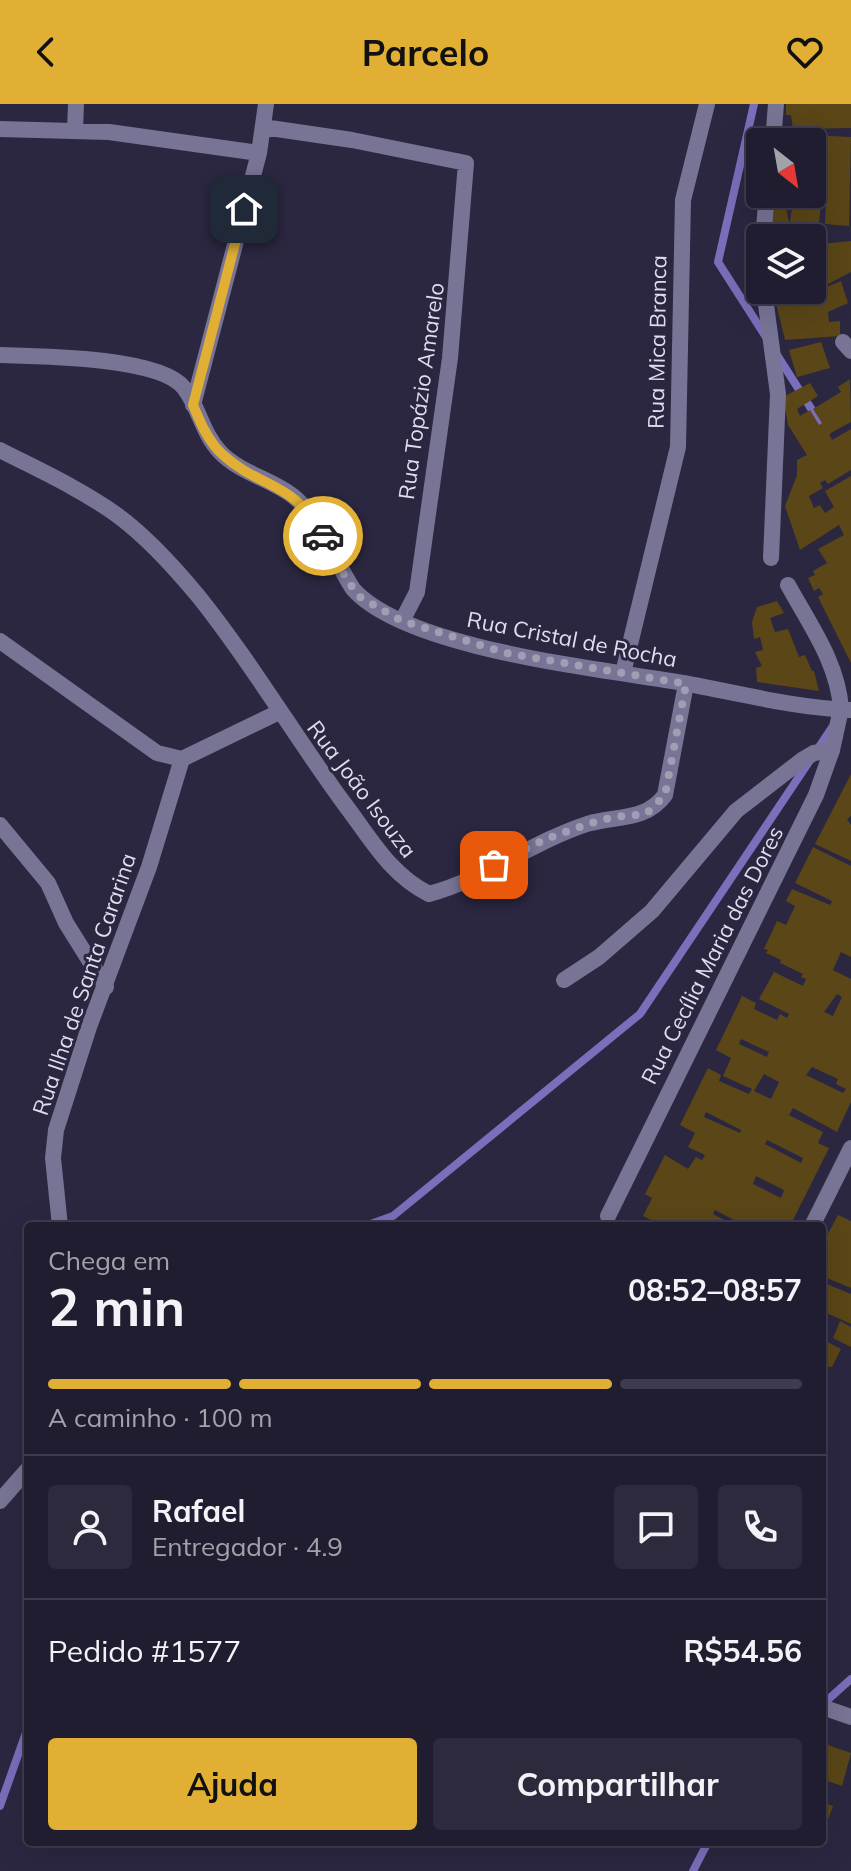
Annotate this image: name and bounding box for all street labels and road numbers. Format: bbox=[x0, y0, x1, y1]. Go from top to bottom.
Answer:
street label: Rua Mica Branca bbox=[641, 255, 673, 429]
street label: Rua Topázio Amarelo bbox=[392, 281, 450, 501]
street label: Rua Cristal de Rocha bbox=[465, 605, 679, 673]
street label: Rua João Isouza bbox=[301, 715, 423, 863]
street label: Rua Cecília Maria das Dores bbox=[635, 821, 789, 1089]
street label: Rua Ilha de Santa Cararina bbox=[26, 849, 142, 1119]

